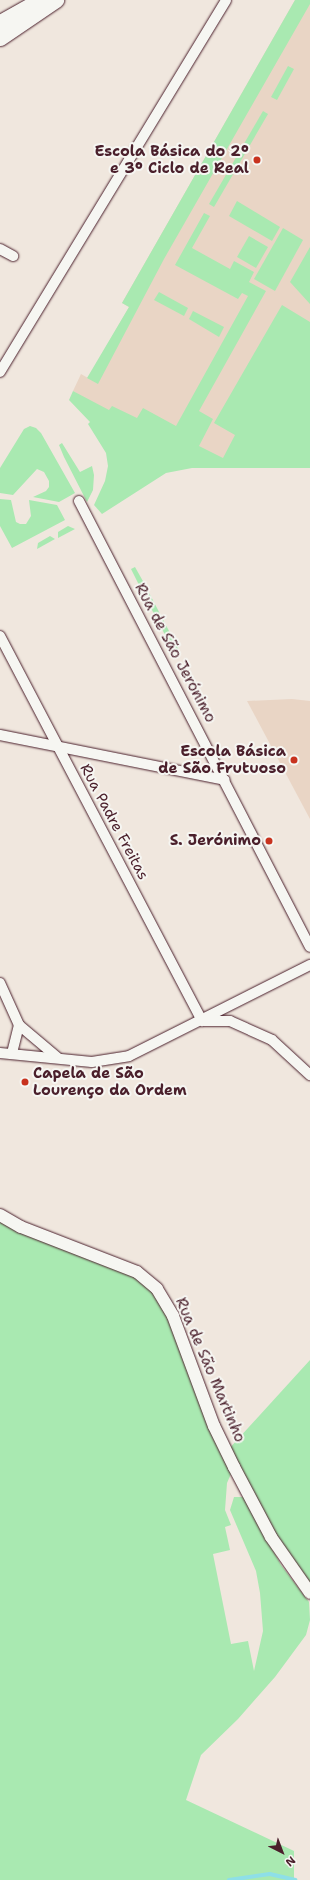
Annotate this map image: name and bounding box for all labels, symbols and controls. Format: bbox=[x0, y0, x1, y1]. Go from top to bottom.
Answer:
place label: Escola Básica do 2º e 3º Ciclo de Real bbox=[94, 142, 249, 177]
marker: Escola Básica do 2º e 3º Ciclo de Real bbox=[252, 155, 262, 165]
street label: Rua de São Jerónimo bbox=[131, 580, 219, 726]
place label: Escola Básica de São Frutuoso bbox=[158, 742, 286, 777]
marker: Escola Básica de São Frutuoso bbox=[289, 755, 299, 765]
street label: Rua Padre Freitas bbox=[76, 761, 152, 883]
place label: S. Jerónimo bbox=[170, 832, 261, 850]
marker: S. Jerónimo bbox=[264, 836, 274, 846]
place label: Capela de São Lourenço da Ordem bbox=[33, 1064, 187, 1099]
marker: Capela de São Lourenço da Ordem bbox=[20, 1077, 30, 1087]
street label: Rua de São Martinho bbox=[171, 1295, 249, 1445]
north arrow bbox=[262, 1832, 302, 1872]
text: N bbox=[282, 1853, 299, 1870]

